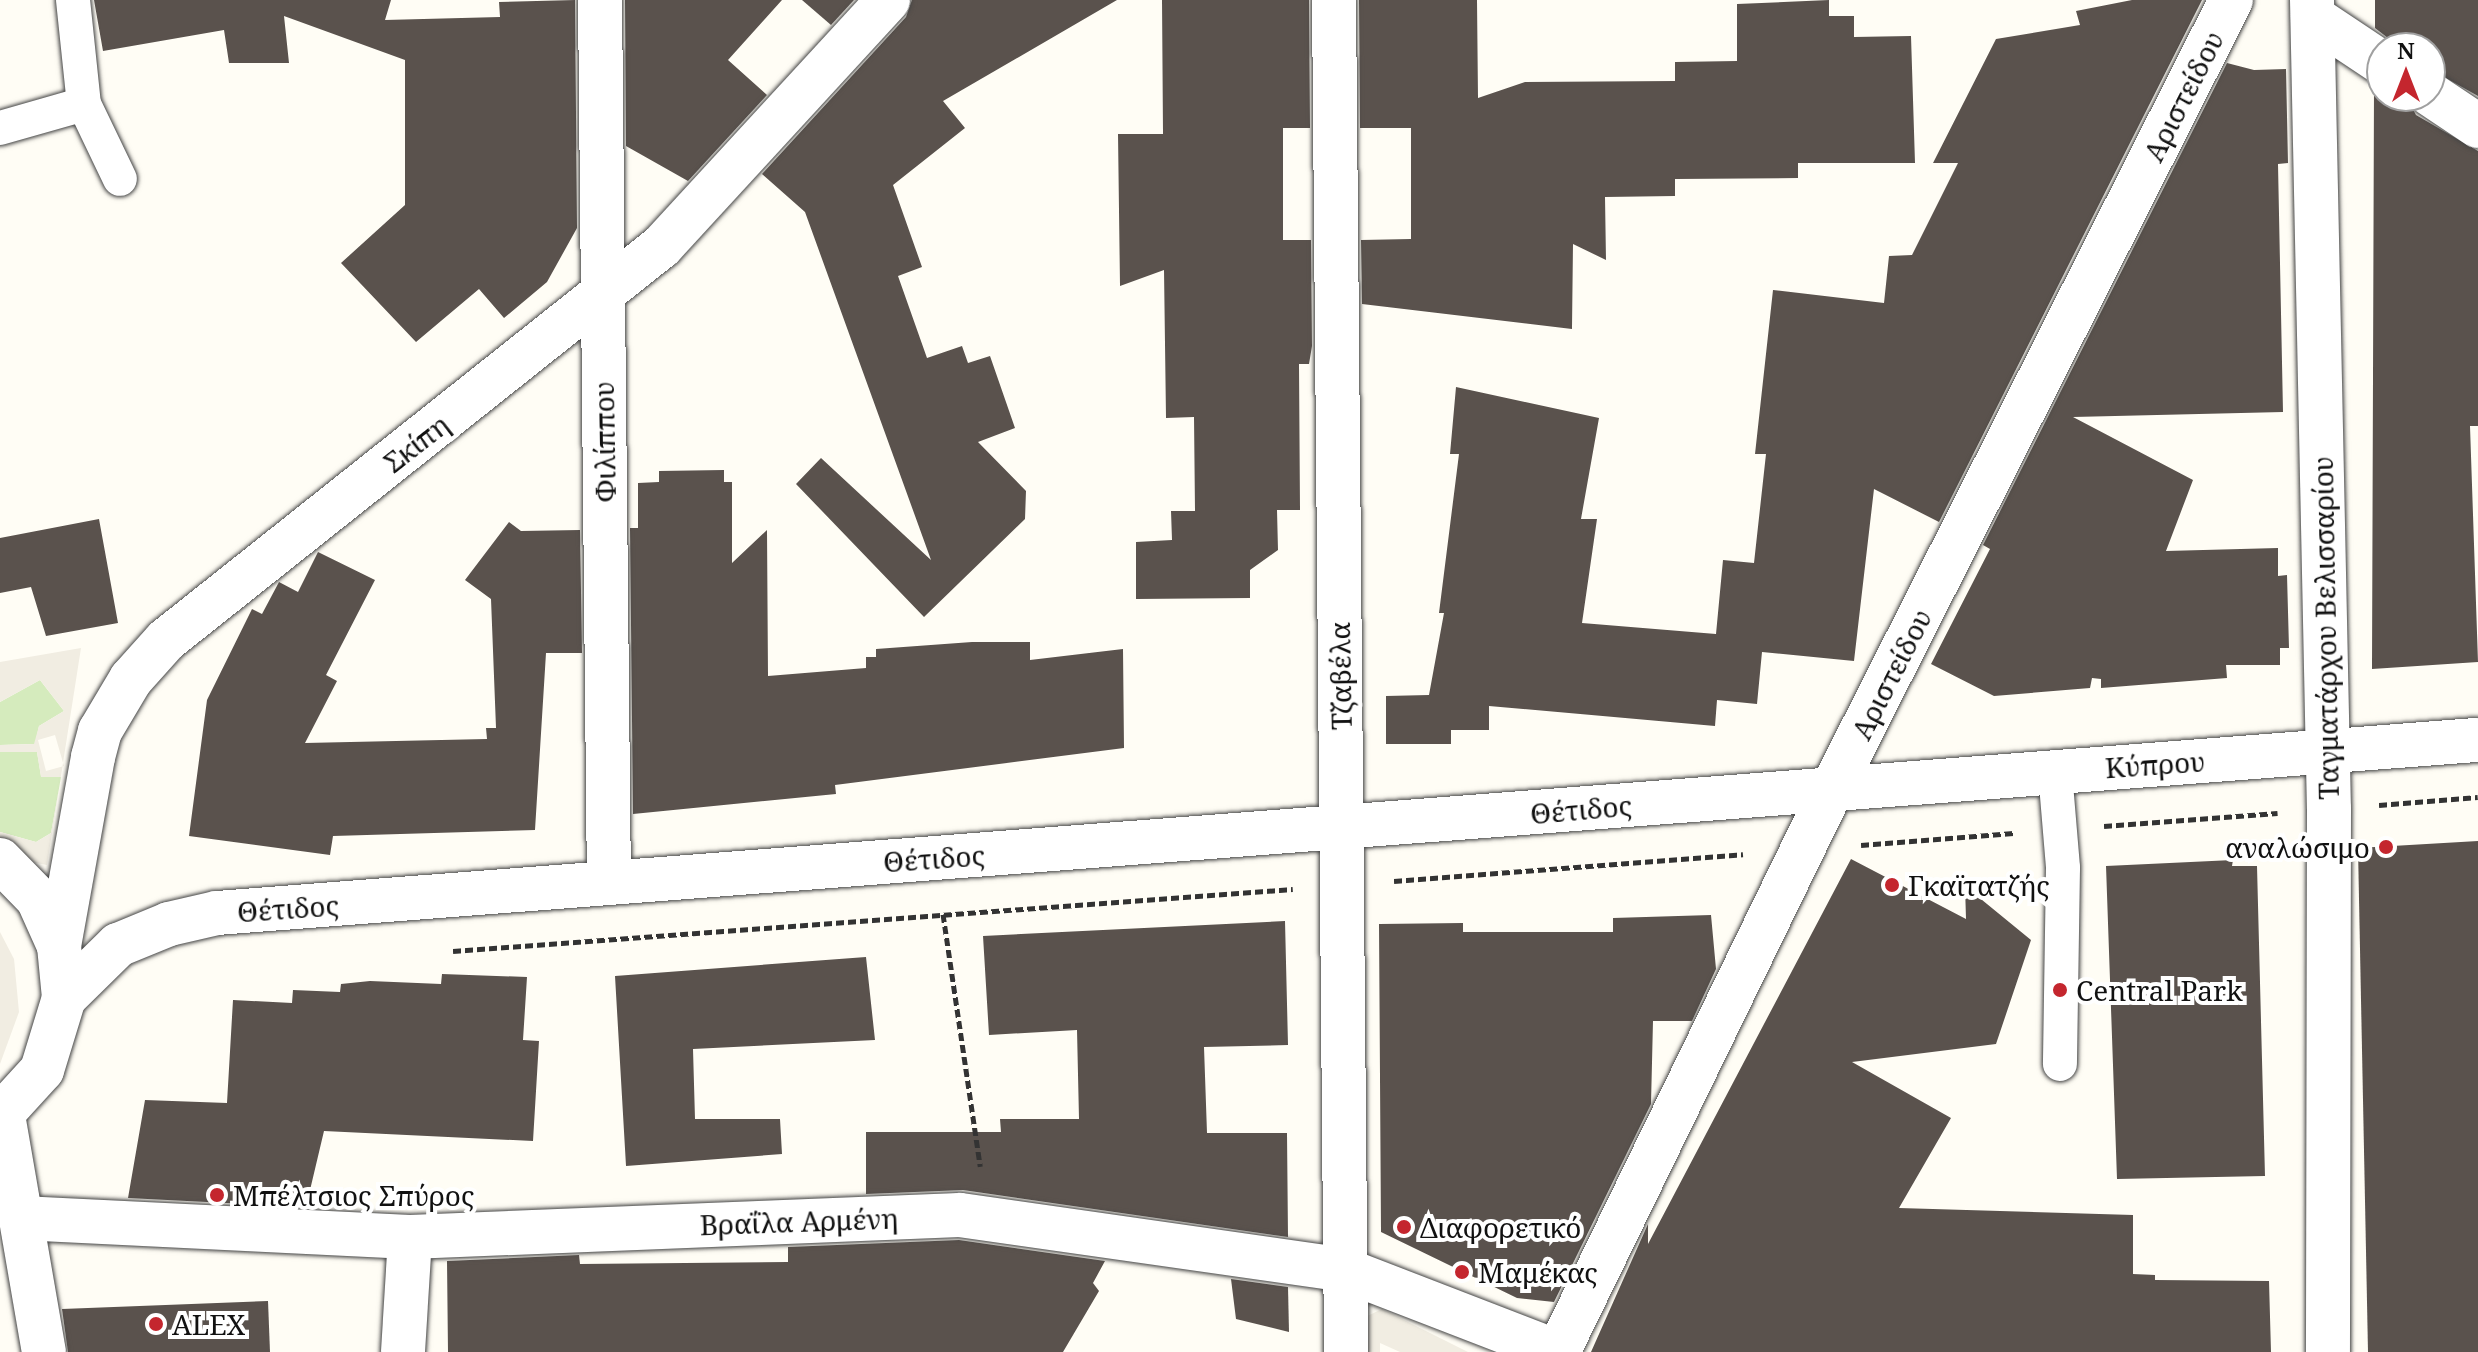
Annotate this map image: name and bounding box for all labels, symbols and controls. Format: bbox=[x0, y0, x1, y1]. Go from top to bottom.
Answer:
street label: Αριστείδου bbox=[2136, 25, 2230, 167]
north arrow bbox=[2366, 32, 2446, 112]
text: N bbox=[2397, 35, 2415, 65]
street label: Φιλίππου bbox=[586, 381, 622, 503]
street label: Σκίπη bbox=[377, 407, 455, 479]
street label: Ταγματάρχου Βελισσαρίου bbox=[2305, 456, 2345, 800]
street label: Αριστείδου bbox=[1844, 603, 1938, 745]
street label: Τζαβέλα bbox=[1322, 622, 1358, 730]
street label: Κύπρου bbox=[2104, 744, 2206, 784]
street label: Θέτιδος bbox=[1529, 788, 1633, 830]
place label: αναλώσιμο bbox=[2225, 830, 2370, 864]
street label: Θέτιδος bbox=[882, 838, 986, 878]
marker: αναλώσιμο bbox=[2377, 838, 2395, 856]
place label: Γκαϊτατζής bbox=[1908, 868, 2050, 902]
marker: Γκαϊτατζής bbox=[1883, 876, 1901, 894]
street label: Θέτιδος bbox=[236, 888, 340, 928]
place label: Central Park bbox=[2076, 973, 2243, 1007]
marker: Central Park bbox=[2051, 981, 2069, 999]
place label: Μπέλτσιος Σπύρος bbox=[233, 1178, 474, 1212]
marker: Μπέλτσιος Σπύρος bbox=[208, 1186, 226, 1204]
street label: Βραΐλα Αρμένη bbox=[699, 1201, 899, 1241]
place label: Διαφορετικό bbox=[1420, 1210, 1582, 1244]
marker: Διαφορετικό bbox=[1395, 1218, 1413, 1236]
place label: Μαμέκας bbox=[1478, 1255, 1598, 1289]
marker: Μαμέκας bbox=[1453, 1263, 1471, 1281]
place label: ALEX bbox=[172, 1307, 245, 1341]
marker: ALEX bbox=[147, 1315, 165, 1333]

